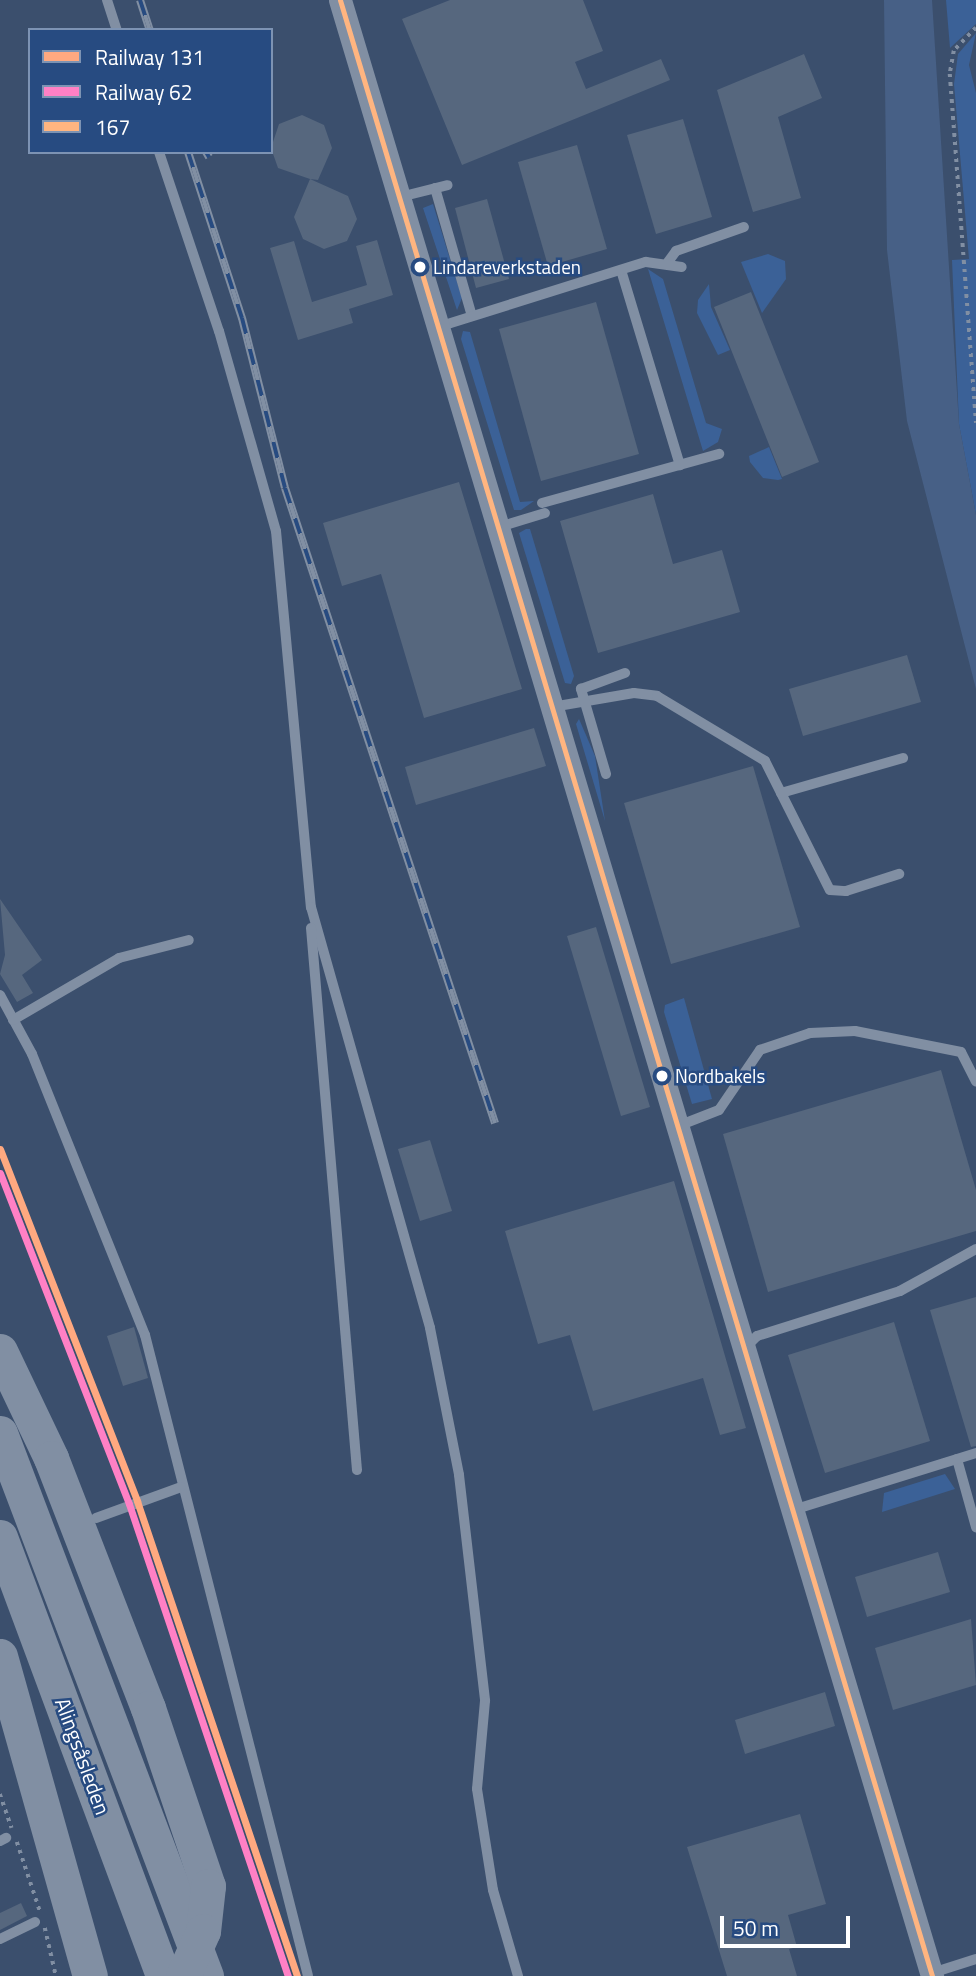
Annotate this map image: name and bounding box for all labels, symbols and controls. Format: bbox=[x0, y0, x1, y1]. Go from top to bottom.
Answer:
legend bbox=[28, 28, 273, 154]
text: Railway 131 bbox=[95, 41, 204, 73]
text: Railway 62 bbox=[95, 76, 193, 108]
text: 167 bbox=[95, 111, 130, 143]
place label: Lindareverkstaden bbox=[433, 256, 581, 278]
marker: Lindareverkstaden bbox=[413, 260, 427, 274]
place label: Nordbakels bbox=[675, 1065, 765, 1087]
marker: Nordbakels bbox=[655, 1069, 669, 1083]
street label: Alingsåsleden bbox=[50, 1694, 116, 1818]
scale bar bbox=[724, 1902, 853, 1946]
text: 50 m bbox=[733, 1912, 779, 1944]

